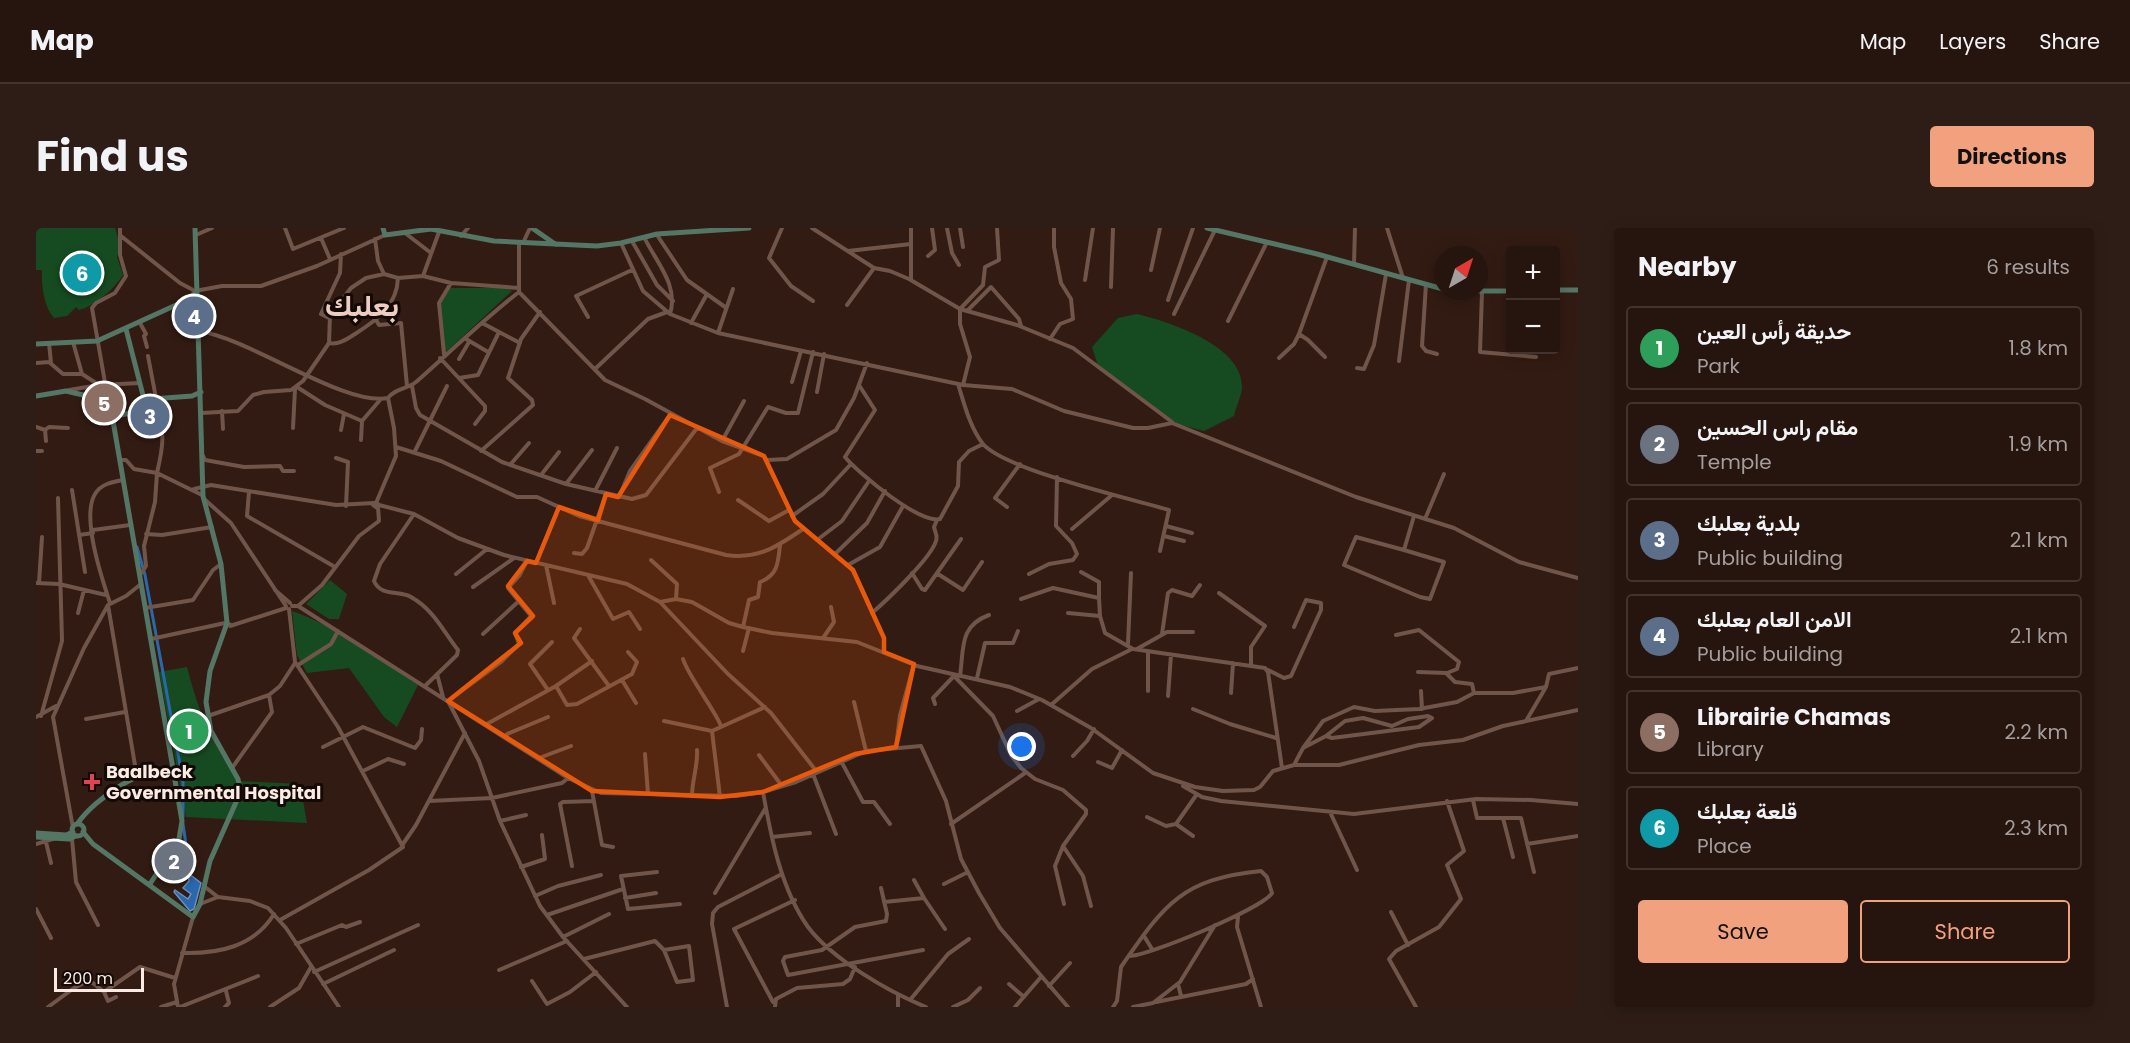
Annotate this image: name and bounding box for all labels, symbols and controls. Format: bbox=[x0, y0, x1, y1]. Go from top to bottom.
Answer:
text: Map bbox=[30, 21, 94, 60]
text: Map bbox=[1860, 27, 1906, 56]
text: Layers bbox=[1939, 27, 2006, 56]
text: Share bbox=[2039, 27, 2100, 56]
button: Directions bbox=[1930, 126, 2094, 187]
text: Find us bbox=[36, 127, 189, 186]
north arrow bbox=[1434, 246, 1488, 300]
map controls bbox=[1506, 246, 1560, 354]
button: + bbox=[1506, 246, 1560, 300]
text: Nearby bbox=[1638, 249, 1736, 285]
pin: 6 bbox=[62, 250, 102, 296]
text: 6 results bbox=[1986, 253, 2070, 281]
district label: بعلبك bbox=[325, 284, 399, 327]
pin: 4 bbox=[174, 294, 214, 338]
button: − bbox=[1506, 300, 1560, 354]
text: حديقة رأس العين bbox=[1697, 316, 1851, 347]
text: 1 bbox=[1656, 334, 1663, 362]
text: 1.8 km bbox=[2009, 334, 2068, 362]
text: Park bbox=[1697, 352, 1740, 380]
pin: 5 bbox=[84, 380, 124, 426]
pin: 3 bbox=[130, 394, 170, 438]
text: مقام راس الحسين bbox=[1697, 412, 1858, 443]
text: 2 bbox=[1654, 430, 1665, 458]
text: 1.9 km bbox=[2009, 430, 2068, 458]
text: Temple bbox=[1697, 448, 1772, 476]
text: بلدية بعلبك bbox=[1697, 508, 1800, 539]
text: 3 bbox=[1653, 526, 1666, 554]
text: 2.1 km bbox=[2010, 526, 2068, 554]
text: Public building bbox=[1697, 544, 1843, 572]
text: الامن العام بعلبك bbox=[1697, 604, 1852, 635]
text: 4 bbox=[1653, 622, 1666, 650]
text: 2.1 km bbox=[2010, 622, 2068, 650]
text: Public building bbox=[1697, 640, 1843, 668]
text: Librairie Chamas bbox=[1697, 702, 1891, 733]
pin: 1 bbox=[170, 708, 208, 754]
text: 5 bbox=[1653, 718, 1666, 746]
text: 2.2 km bbox=[2005, 718, 2068, 746]
your location bbox=[1007, 732, 1036, 761]
text: Library bbox=[1697, 735, 1764, 763]
place label: Baalbeck Governmental Hospital bbox=[106, 759, 321, 805]
marker: Baalbeck Governmental Hospital bbox=[83, 773, 101, 791]
text: قلعة بعلبك bbox=[1697, 796, 1797, 827]
text: 6 bbox=[1653, 814, 1666, 842]
text: 2.3 km bbox=[2004, 814, 2068, 842]
text: Place bbox=[1697, 832, 1752, 860]
pin: 2 bbox=[154, 838, 194, 884]
button: Save bbox=[1638, 900, 1848, 963]
button: Share bbox=[1860, 900, 2070, 963]
scale bar bbox=[54, 965, 144, 992]
text: 200 m bbox=[63, 967, 113, 990]

